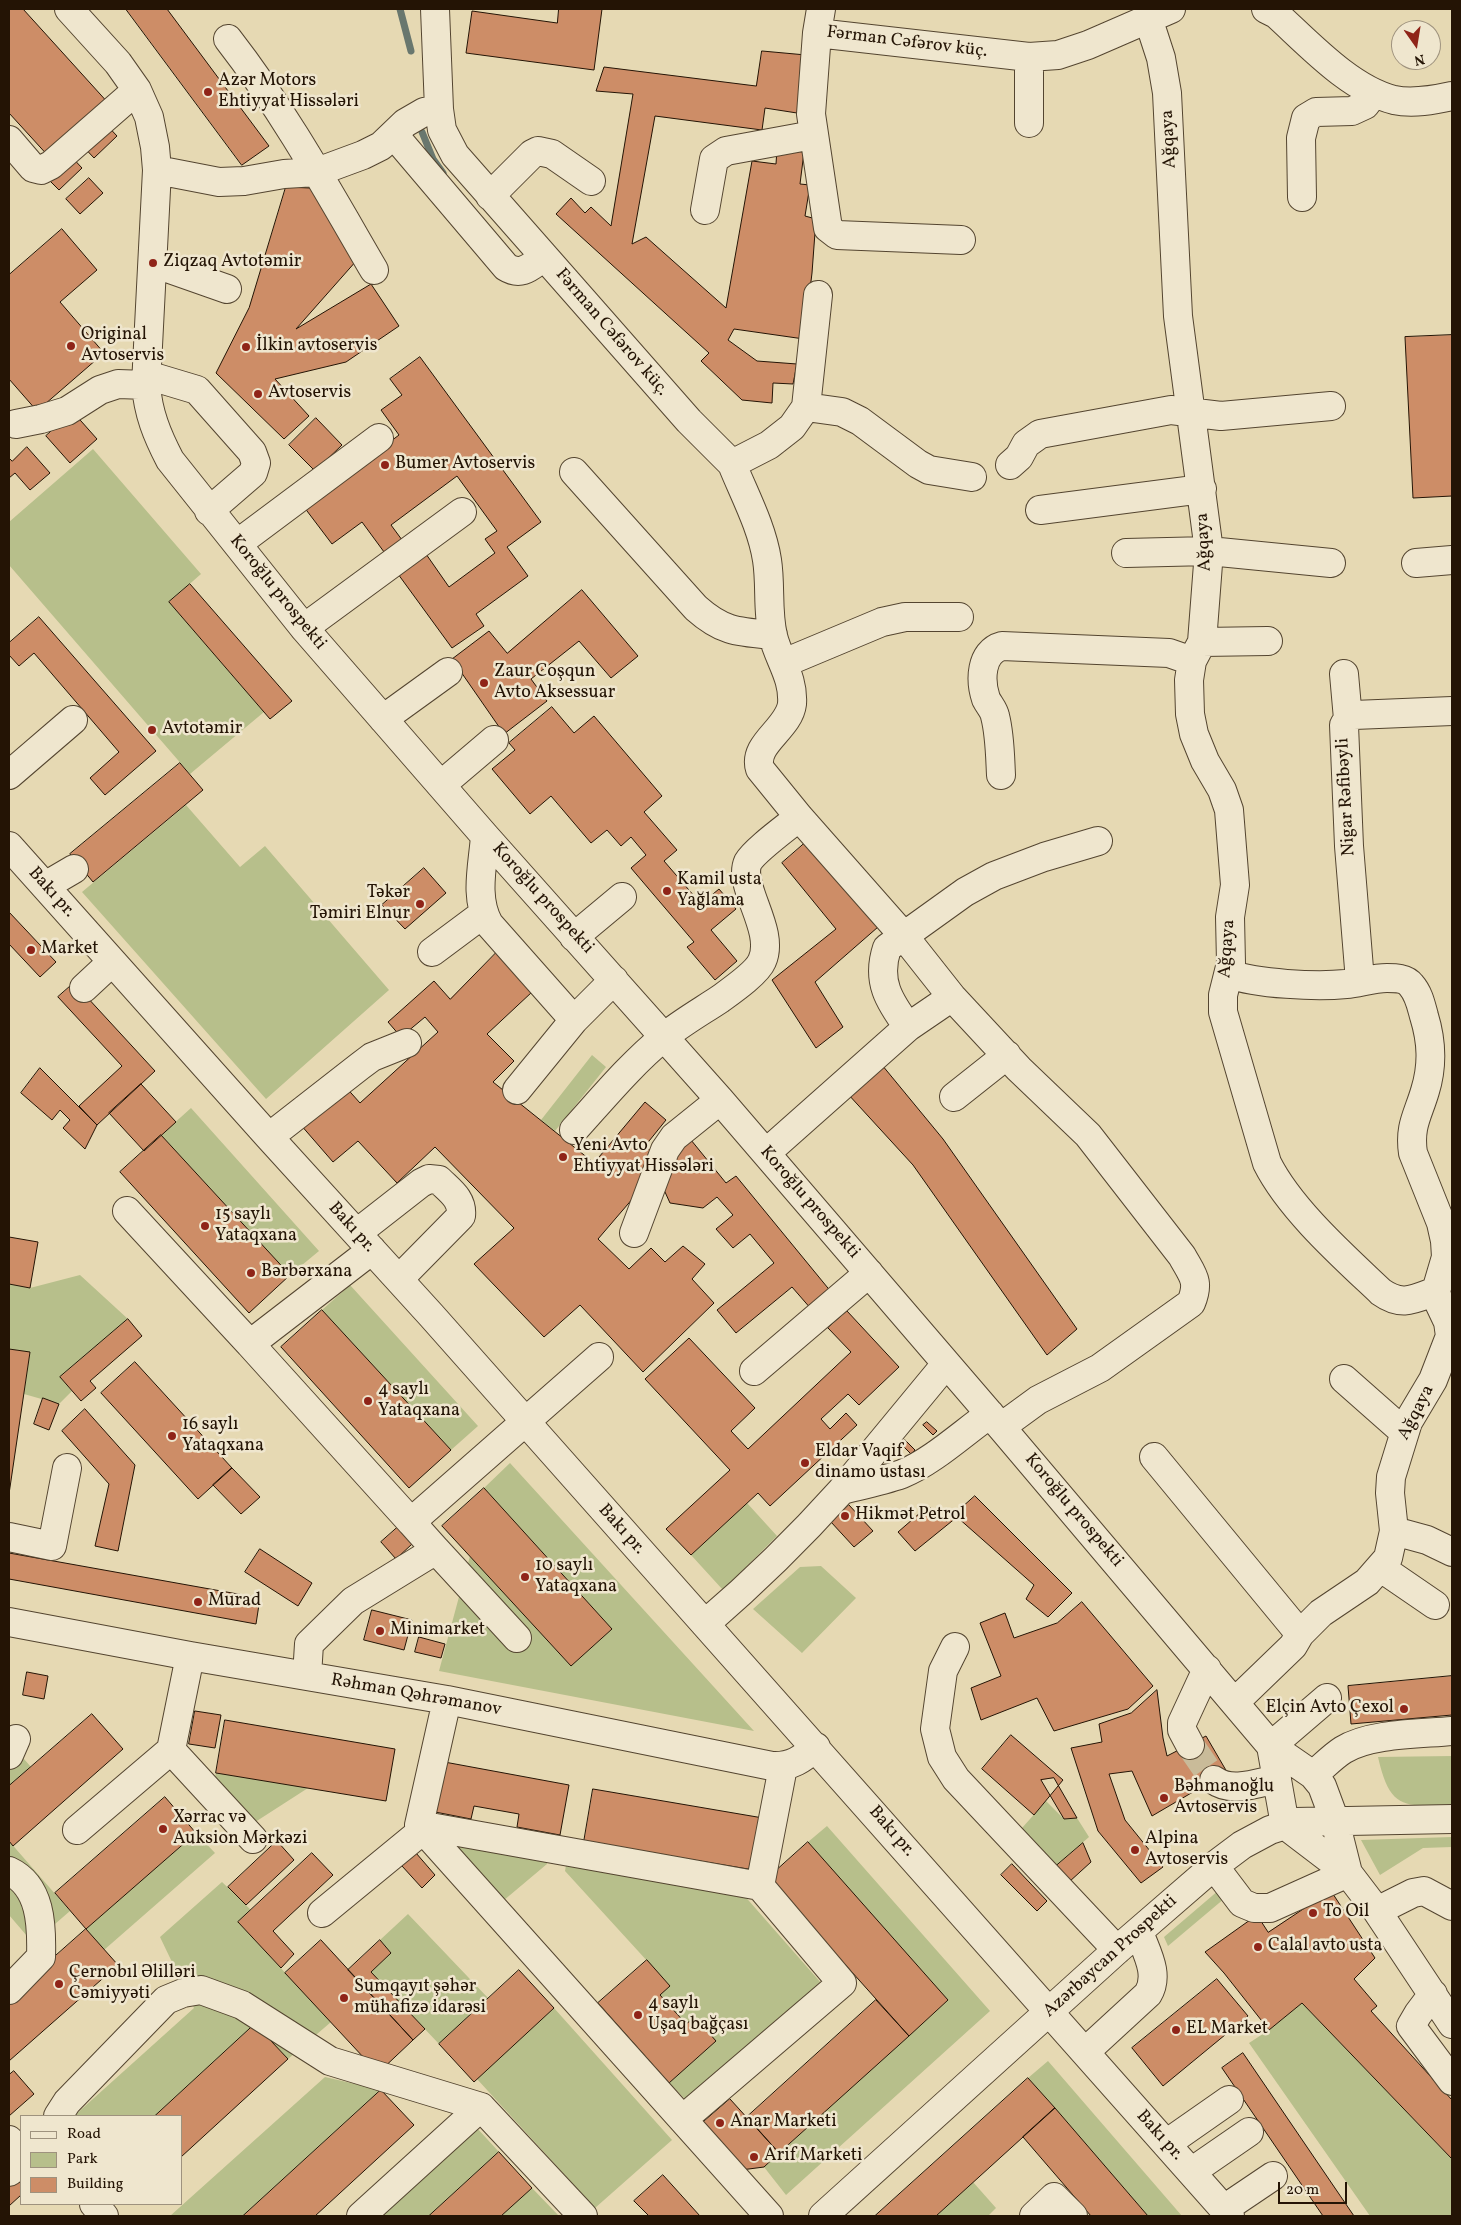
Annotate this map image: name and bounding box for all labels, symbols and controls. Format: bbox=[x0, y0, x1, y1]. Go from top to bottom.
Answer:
north arrow bbox=[1391, 20, 1441, 70]
street label: Fərman Cəfərov küç. bbox=[825, 22, 989, 64]
text: N bbox=[1412, 49, 1426, 70]
place label: Azər Motors Ehtiyyat Hissələri bbox=[218, 71, 359, 114]
marker: Azər Motors Ehtiyyat Hissələri bbox=[202, 86, 214, 98]
street label: Ağqaya bbox=[1158, 109, 1182, 169]
place label: Ziqzaq Avtotəmir bbox=[163, 252, 301, 274]
marker: Ziqzaq Avtotəmir bbox=[147, 257, 159, 269]
street label: Fərman Cəfərov küç. bbox=[550, 265, 672, 401]
place label: Original Avtoservis bbox=[81, 325, 164, 368]
place label: İlkin avtoservis bbox=[256, 336, 377, 358]
marker: Original Avtoservis bbox=[65, 340, 77, 352]
marker: İlkin avtoservis bbox=[240, 341, 252, 353]
place label: Avtoservis bbox=[268, 383, 351, 405]
marker: Avtoservis bbox=[252, 388, 264, 400]
place label: Bumer Avtoservis bbox=[395, 454, 535, 476]
marker: Bumer Avtoservis bbox=[379, 459, 391, 471]
street label: Ağqaya bbox=[1193, 512, 1217, 572]
street label: Koroğlu prospekti bbox=[224, 531, 330, 655]
place label: Zaur Coşqun Avto Aksessuar bbox=[494, 662, 615, 704]
marker: Zaur Coşqun Avto Aksessuar bbox=[478, 677, 490, 689]
place label: Avtotəmir bbox=[162, 719, 242, 741]
marker: Avtotəmir bbox=[146, 724, 158, 736]
street label: Nigar Rəfibəyli bbox=[1333, 737, 1361, 857]
street label: Koroğlu prospekti bbox=[486, 839, 598, 959]
street label: Bakı pr. bbox=[23, 863, 79, 923]
place label: Kamil usta Yağlama bbox=[677, 870, 762, 912]
place label: Təkər Təmiri Elnur bbox=[310, 883, 410, 926]
marker: Kamil usta Yağlama bbox=[661, 885, 673, 897]
marker: Təkər Təmiri Elnur bbox=[414, 898, 426, 910]
street label: Ağqaya bbox=[1215, 919, 1241, 979]
place label: Market bbox=[41, 939, 99, 961]
marker: Market bbox=[25, 944, 37, 956]
place label: Yeni Avto Ehtiyyat Hissələri bbox=[573, 1136, 714, 1178]
street label: Koroğlu prospekti bbox=[754, 1142, 864, 1264]
marker: Yeni Avto Ehtiyyat Hissələri bbox=[557, 1151, 569, 1163]
street label: Bakı pr. bbox=[323, 1198, 379, 1258]
place label: 15 saylı Yataqxana bbox=[215, 1205, 297, 1248]
marker: 15 saylı Yataqxana bbox=[199, 1220, 211, 1232]
place label: Bərbərxana bbox=[261, 1262, 352, 1284]
marker: Bərbərxana bbox=[245, 1267, 257, 1279]
place label: 4 saylı Yataqxana bbox=[378, 1380, 460, 1422]
street label: Ağqaya bbox=[1394, 1382, 1440, 1444]
marker: 4 saylı Yataqxana bbox=[362, 1395, 374, 1407]
place label: 16 saylı Yataqxana bbox=[182, 1415, 264, 1458]
marker: 16 saylı Yataqxana bbox=[166, 1430, 178, 1442]
place label: Eldar Vaqif dinamo ustası bbox=[815, 1442, 926, 1485]
street label: Koroğlu prospekti bbox=[1019, 1450, 1127, 1572]
marker: Eldar Vaqif dinamo ustası bbox=[799, 1457, 811, 1469]
street label: Bakı pr. bbox=[593, 1500, 649, 1560]
place label: Hikmət Petrol bbox=[855, 1505, 965, 1527]
marker: Hikmət Petrol bbox=[839, 1510, 851, 1522]
place label: 10 saylı Yataqxana bbox=[535, 1556, 617, 1598]
marker: 10 saylı Yataqxana bbox=[519, 1571, 531, 1583]
place label: Murad bbox=[208, 1591, 261, 1613]
marker: Murad bbox=[192, 1596, 204, 1608]
place label: Minimarket bbox=[390, 1620, 485, 1642]
marker: Minimarket bbox=[374, 1625, 386, 1637]
street label: Rəhman Qəhrəmanov bbox=[329, 1670, 503, 1722]
place label: Elçin Avto Çexol bbox=[1265, 1698, 1394, 1720]
marker: Elçin Avto Çexol bbox=[1398, 1703, 1410, 1715]
place label: Bəhmanoğlu Avtoservis bbox=[1174, 1777, 1274, 1820]
marker: Bəhmanoğlu Avtoservis bbox=[1158, 1792, 1170, 1804]
street label: Bakı pr. bbox=[863, 1802, 919, 1862]
place label: Xərrac və Auksion Mərkəzi bbox=[173, 1808, 307, 1850]
marker: Xərrac və Auksion Mərkəzi bbox=[157, 1823, 169, 1835]
place label: Alpina Avtoservis bbox=[1145, 1829, 1228, 1872]
marker: Alpina Avtoservis bbox=[1129, 1844, 1141, 1856]
street label: Azərbaycan Prospekti bbox=[1040, 1891, 1182, 2023]
place label: To Oil bbox=[1323, 1902, 1369, 1924]
marker: To Oil bbox=[1307, 1907, 1319, 1919]
place label: Calal avto usta bbox=[1268, 1936, 1382, 1958]
marker: Calal avto usta bbox=[1252, 1941, 1264, 1953]
place label: Çernobıl Əlilləri Cəmiyyəti bbox=[69, 1963, 196, 2006]
place label: Sumqayıt şəhər mühafizə idarəsi bbox=[354, 1977, 486, 2020]
marker: Çernobıl Əlilləri Cəmiyyəti bbox=[53, 1978, 65, 1990]
marker: Sumqayıt şəhər mühafizə idarəsi bbox=[338, 1992, 350, 2004]
place label: 4 saylı Uşaq bağçası bbox=[648, 1994, 748, 2036]
marker: 4 saylı Uşaq bağçası bbox=[632, 2009, 644, 2021]
place label: EL Market bbox=[1186, 2019, 1268, 2041]
marker: EL Market bbox=[1170, 2024, 1182, 2036]
street label: Bakı pr. bbox=[1131, 2106, 1187, 2166]
place label: Anar Marketi bbox=[730, 2112, 837, 2134]
legend bbox=[20, 2115, 182, 2205]
marker: Anar Marketi bbox=[714, 2117, 726, 2129]
text: Road bbox=[67, 2124, 101, 2145]
place label: Arif Marketi bbox=[764, 2146, 862, 2168]
text: Park bbox=[67, 2149, 98, 2170]
marker: Arif Marketi bbox=[748, 2151, 760, 2163]
scale bar bbox=[1281, 2172, 1350, 2204]
text: Building bbox=[67, 2174, 123, 2195]
text: 20 m bbox=[1286, 2180, 1319, 2201]

